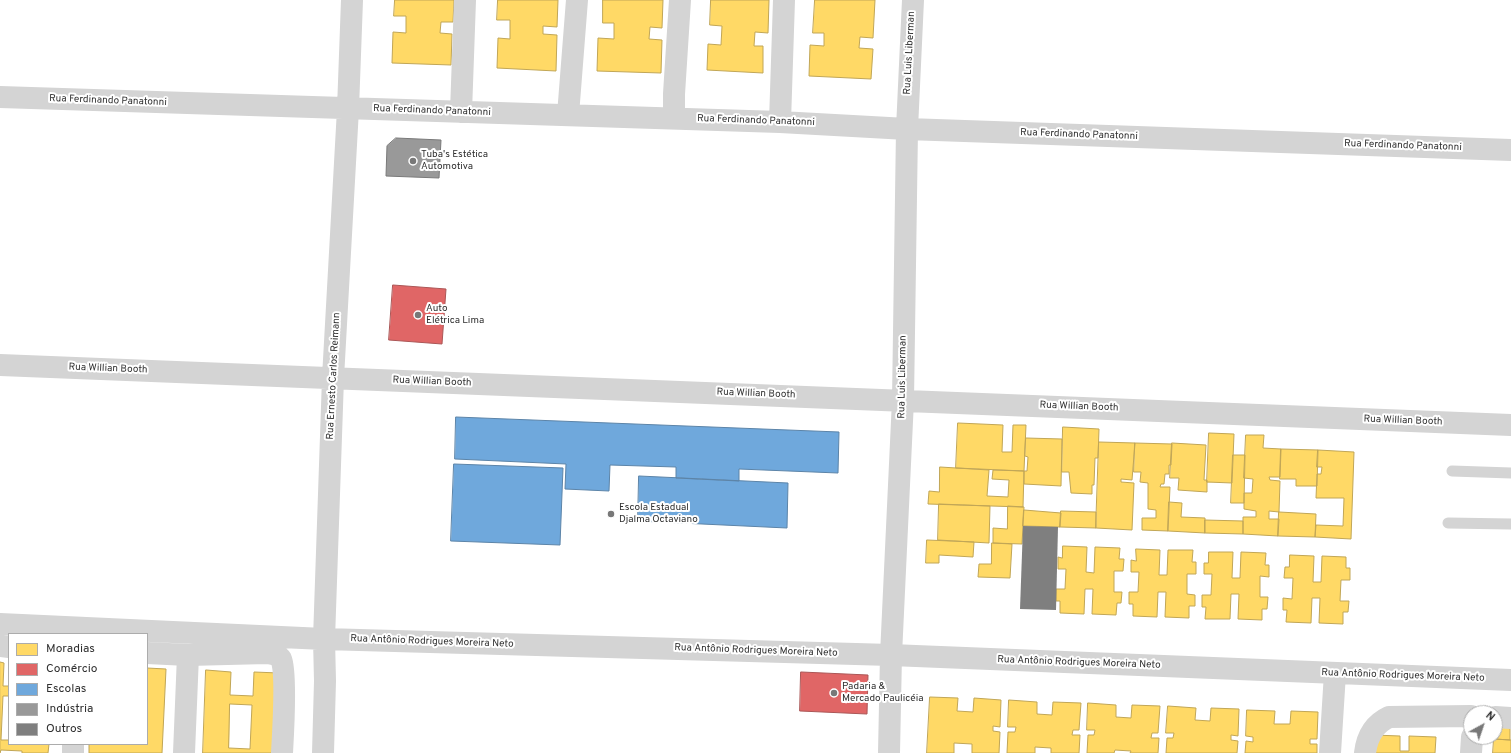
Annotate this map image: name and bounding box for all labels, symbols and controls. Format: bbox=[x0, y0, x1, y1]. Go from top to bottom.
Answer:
street label: Rua Luis Liberman bbox=[902, 11, 918, 95]
street label: Rua Ferdinando Panatonni bbox=[49, 93, 167, 109]
street label: Rua Ferdinando Panatonni bbox=[373, 103, 491, 119]
street label: Rua Ferdinando Panatonni bbox=[697, 113, 815, 129]
street label: Rua Ferdinando Panatonni bbox=[1020, 127, 1138, 143]
street label: Rua Ferdinando Panatonni bbox=[1344, 138, 1462, 154]
place label: Tuba's Estética Automotiva bbox=[421, 149, 488, 172]
marker: Tuba's Estética Automotiva bbox=[408, 156, 418, 166]
place label: Auto Elétrica Lima bbox=[426, 303, 484, 326]
marker: Auto Elétrica Lima bbox=[413, 310, 423, 320]
street label: Rua Ernesto Carlos Reimann bbox=[325, 312, 343, 440]
street label: Rua Luis Liberman bbox=[896, 335, 910, 419]
street label: Rua Willian Booth bbox=[68, 362, 148, 376]
street label: Rua Willian Booth bbox=[392, 375, 472, 389]
street label: Rua Willian Booth bbox=[716, 387, 796, 401]
street label: Rua Willian Booth bbox=[1039, 400, 1119, 414]
street label: Rua Willian Booth bbox=[1363, 414, 1443, 428]
place label: Escola Estadual Djalma Octaviano bbox=[619, 502, 698, 526]
marker: Escola Estadual Djalma Octaviano bbox=[606, 509, 616, 519]
legend bbox=[8, 633, 148, 745]
street label: Rua Antônio Rodrigues Moreira Neto bbox=[350, 633, 514, 651]
text: Moradias bbox=[46, 641, 95, 657]
street label: Rua Antônio Rodrigues Moreira Neto bbox=[674, 642, 838, 660]
street label: Rua Antônio Rodrigues Moreira Neto bbox=[997, 654, 1161, 672]
text: Comércio bbox=[46, 661, 97, 677]
street label: Rua Antônio Rodrigues Moreira Neto bbox=[1321, 667, 1485, 685]
text: Escolas bbox=[46, 681, 86, 697]
place label: Padaria & Mercado Paulicéia bbox=[842, 681, 923, 704]
marker: Padaria & Mercado Paulicéia bbox=[829, 688, 839, 698]
text: Indústria bbox=[46, 701, 93, 717]
north arrow bbox=[1463, 705, 1503, 745]
text: N bbox=[1483, 709, 1498, 724]
text: Outros bbox=[46, 721, 82, 737]

